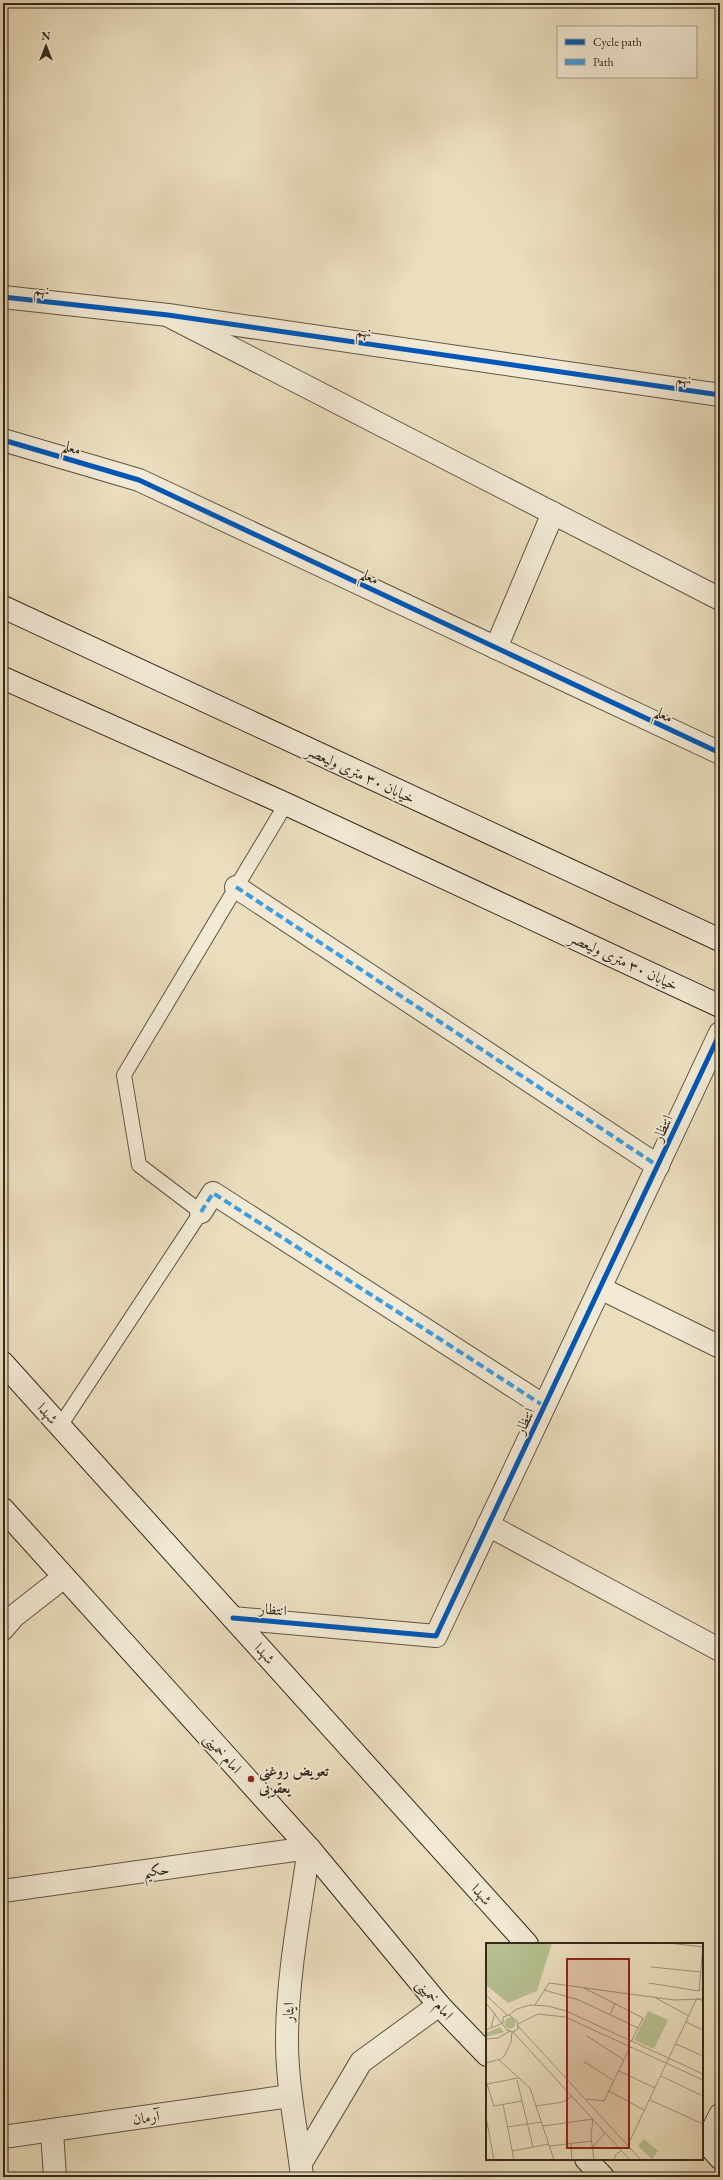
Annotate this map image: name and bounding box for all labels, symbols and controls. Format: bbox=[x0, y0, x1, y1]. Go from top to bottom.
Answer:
north arrow bbox=[26, 26, 66, 66]
legend bbox=[557, 26, 697, 78]
text: N bbox=[42, 29, 51, 43]
text: Cycle path bbox=[593, 34, 642, 50]
text: Path bbox=[593, 54, 614, 70]
street label: نهم bbox=[33, 279, 51, 304]
street label: نهم bbox=[354, 320, 373, 346]
street label: نهم bbox=[674, 367, 693, 393]
street label: معلم bbox=[59, 435, 84, 464]
street label: معلم bbox=[355, 563, 382, 594]
street label: معلم bbox=[649, 701, 676, 732]
street label: خیابان ۳۰ متری ولیعصر bbox=[301, 740, 418, 808]
street label: خیابان ۳۰ متری ولیعصر bbox=[564, 927, 681, 995]
street label: انتظار bbox=[647, 1111, 676, 1146]
street label: شهدا bbox=[33, 1398, 63, 1428]
street label: انتظار bbox=[509, 1404, 538, 1439]
street label: انتظار bbox=[256, 1598, 288, 1620]
street label: شهدا bbox=[250, 1638, 280, 1668]
street label: امام خمینی bbox=[197, 1729, 246, 1780]
place label: تعویض روغنی یعقوبی bbox=[258, 1761, 330, 1799]
marker: تعویض روغنی یعقوبی bbox=[246, 1774, 256, 1784]
street label: حکیم bbox=[142, 1859, 171, 1887]
street label: شهدا bbox=[467, 1879, 497, 1909]
inset map bbox=[486, 1943, 703, 2160]
street label: امام خمینی bbox=[409, 1975, 458, 2026]
street label: ایثار bbox=[278, 2002, 299, 2024]
street label: آرمان bbox=[131, 2105, 162, 2128]

